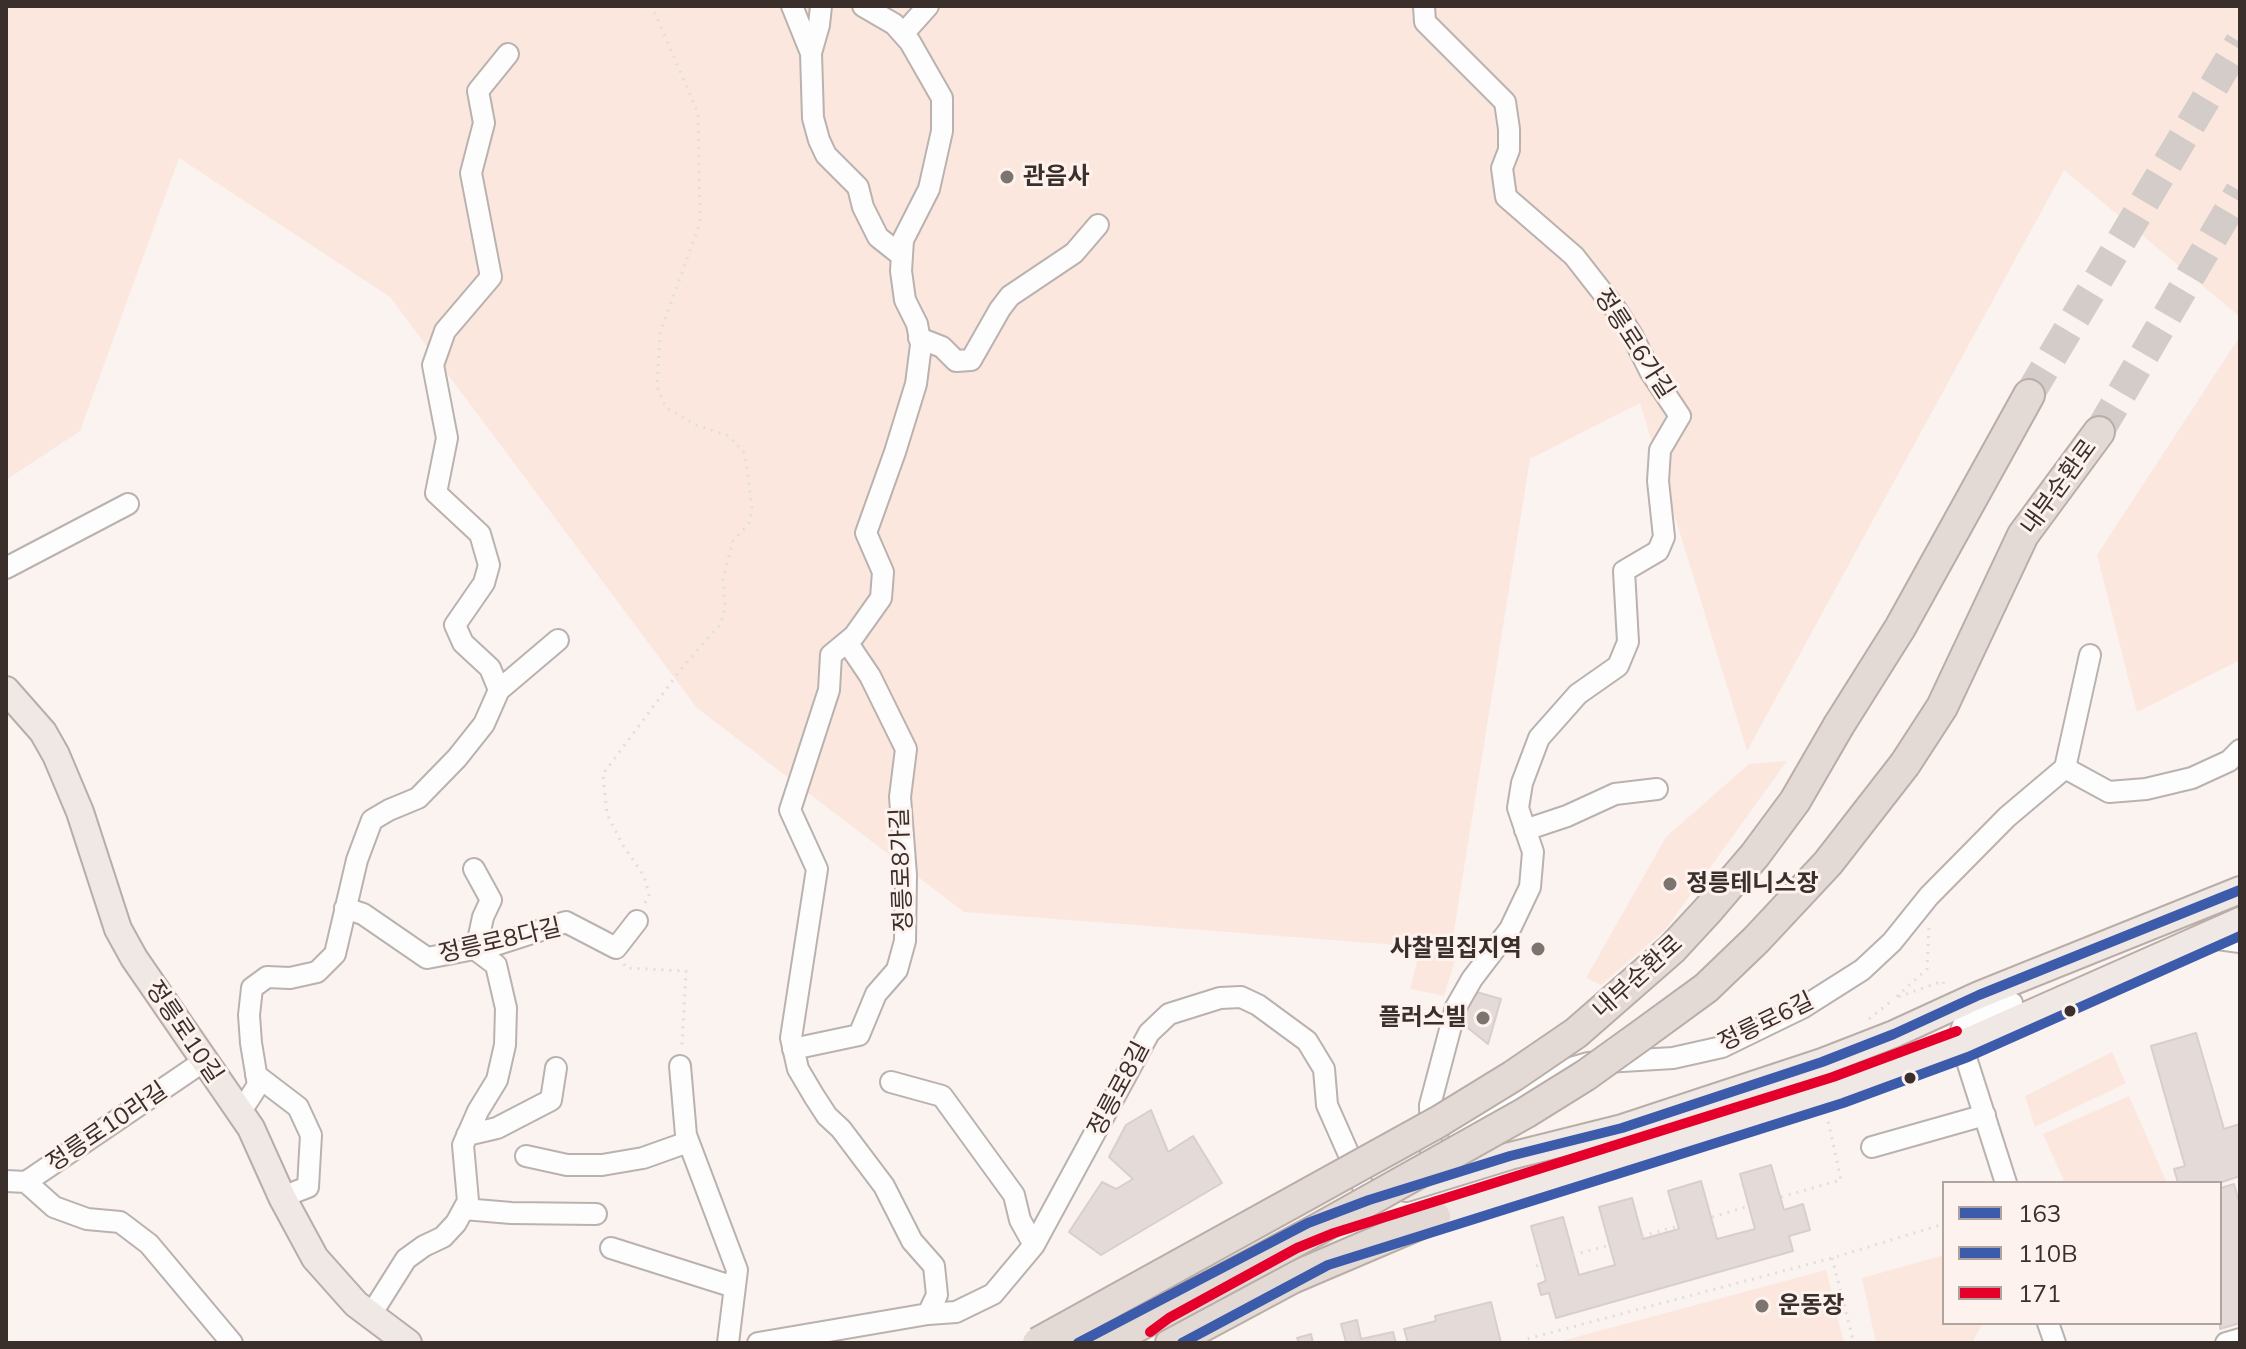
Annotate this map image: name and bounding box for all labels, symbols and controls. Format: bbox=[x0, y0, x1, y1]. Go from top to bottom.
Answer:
place label: 관음사 bbox=[1023, 163, 1089, 191]
marker: 관음사 bbox=[998, 168, 1016, 186]
street label: 정릉로6가길 bbox=[1588, 284, 1680, 404]
street label: 내부순환로 bbox=[2015, 434, 2103, 540]
street label: 정릉로8가길 bbox=[885, 807, 919, 933]
place label: 정릉테니스장 bbox=[1686, 870, 1818, 898]
marker: 정릉테니스장 bbox=[1661, 875, 1679, 893]
street label: 정릉로8다길 bbox=[436, 913, 564, 969]
street label: 내부순환로 bbox=[1587, 929, 1689, 1025]
place label: 사찰밀집지역 bbox=[1390, 935, 1522, 963]
marker: 사찰밀집지역 bbox=[1529, 940, 1547, 958]
street label: 정릉로10길 bbox=[139, 975, 229, 1089]
street label: 정릉로6길 bbox=[1714, 987, 1818, 1057]
unlabelled marker bbox=[2062, 1003, 2078, 1019]
place label: 플러스빌 bbox=[1379, 1004, 1467, 1032]
marker: 플러스빌 bbox=[1474, 1009, 1492, 1027]
street label: 정릉로8길 bbox=[1082, 1037, 1156, 1141]
unlabelled marker bbox=[1902, 1070, 1918, 1086]
street label: 정릉로10라길 bbox=[41, 1076, 173, 1178]
legend bbox=[1942, 1181, 2222, 1325]
text: 163 bbox=[2018, 1198, 2061, 1228]
text: 110B bbox=[2018, 1238, 2078, 1268]
text: 171 bbox=[2018, 1278, 2061, 1308]
place label: 운동장 bbox=[1778, 1292, 1844, 1320]
marker: 운동장 bbox=[1753, 1297, 1771, 1315]

